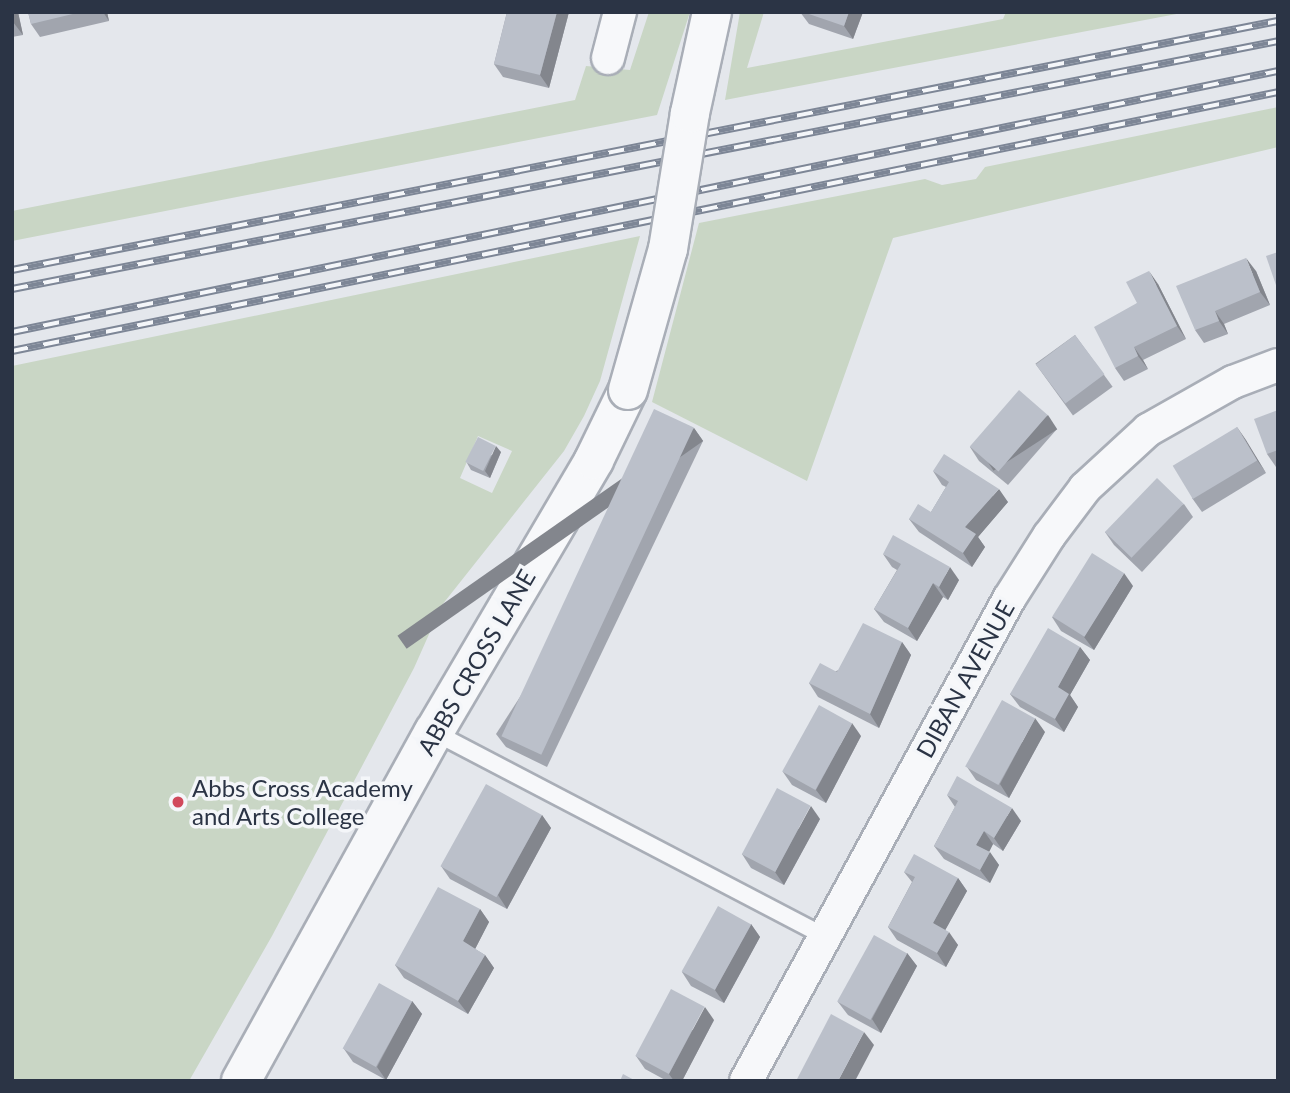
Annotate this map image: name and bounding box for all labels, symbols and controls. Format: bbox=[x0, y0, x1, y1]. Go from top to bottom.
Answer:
street label: ABBS CROSS LANE bbox=[411, 564, 541, 760]
street label: DIBAN AVENUE bbox=[910, 595, 1020, 763]
place label: Abbs Cross Academy and Arts College bbox=[192, 774, 414, 830]
marker: Abbs Cross Academy and Arts College bbox=[170, 794, 186, 810]

